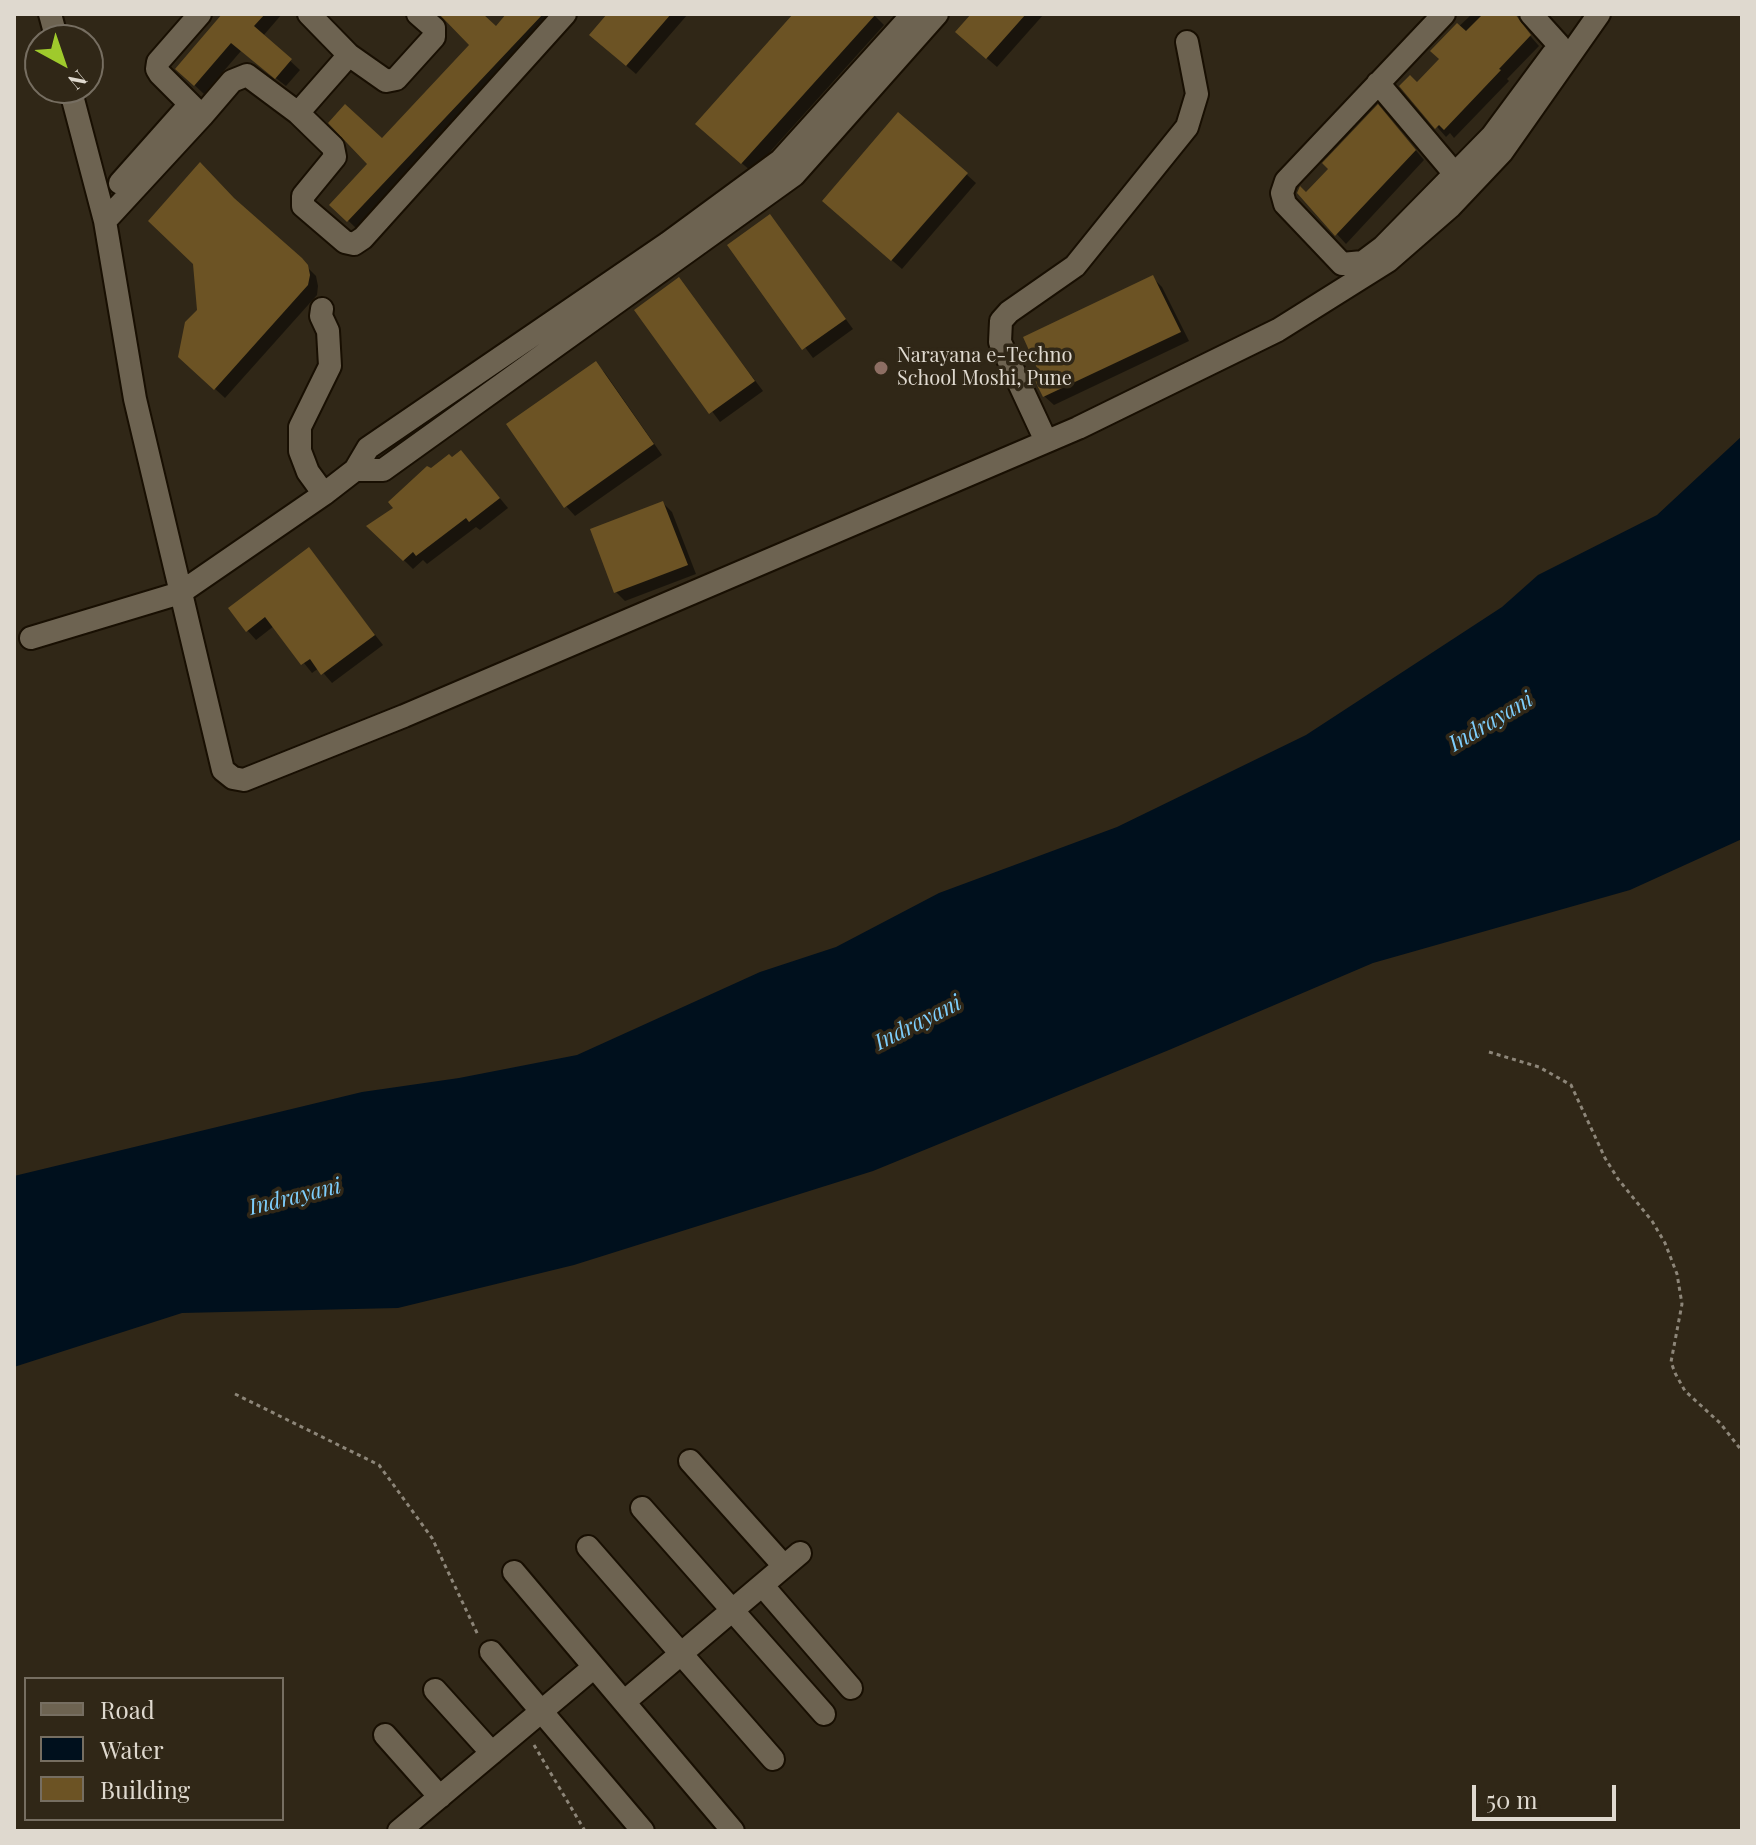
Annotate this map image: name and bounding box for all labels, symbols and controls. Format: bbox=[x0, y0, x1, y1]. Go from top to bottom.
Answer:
north arrow bbox=[24, 24, 104, 104]
text: N bbox=[62, 64, 94, 97]
place label: Narayana e-Techno School Moshi, Pune bbox=[897, 344, 1072, 391]
marker: Narayana e-Techno School Moshi, Pune bbox=[872, 359, 890, 377]
water label: Indrayani bbox=[1444, 686, 1538, 758]
water label: Indrayani bbox=[870, 990, 966, 1056]
water label: Indrayani bbox=[246, 1173, 344, 1221]
legend bbox=[24, 1677, 284, 1821]
text: Road bbox=[100, 1693, 155, 1725]
text: Water bbox=[100, 1733, 164, 1765]
scale bar bbox=[1476, 1769, 1620, 1819]
text: Building bbox=[100, 1773, 190, 1805]
text: 50 m bbox=[1486, 1783, 1538, 1815]

